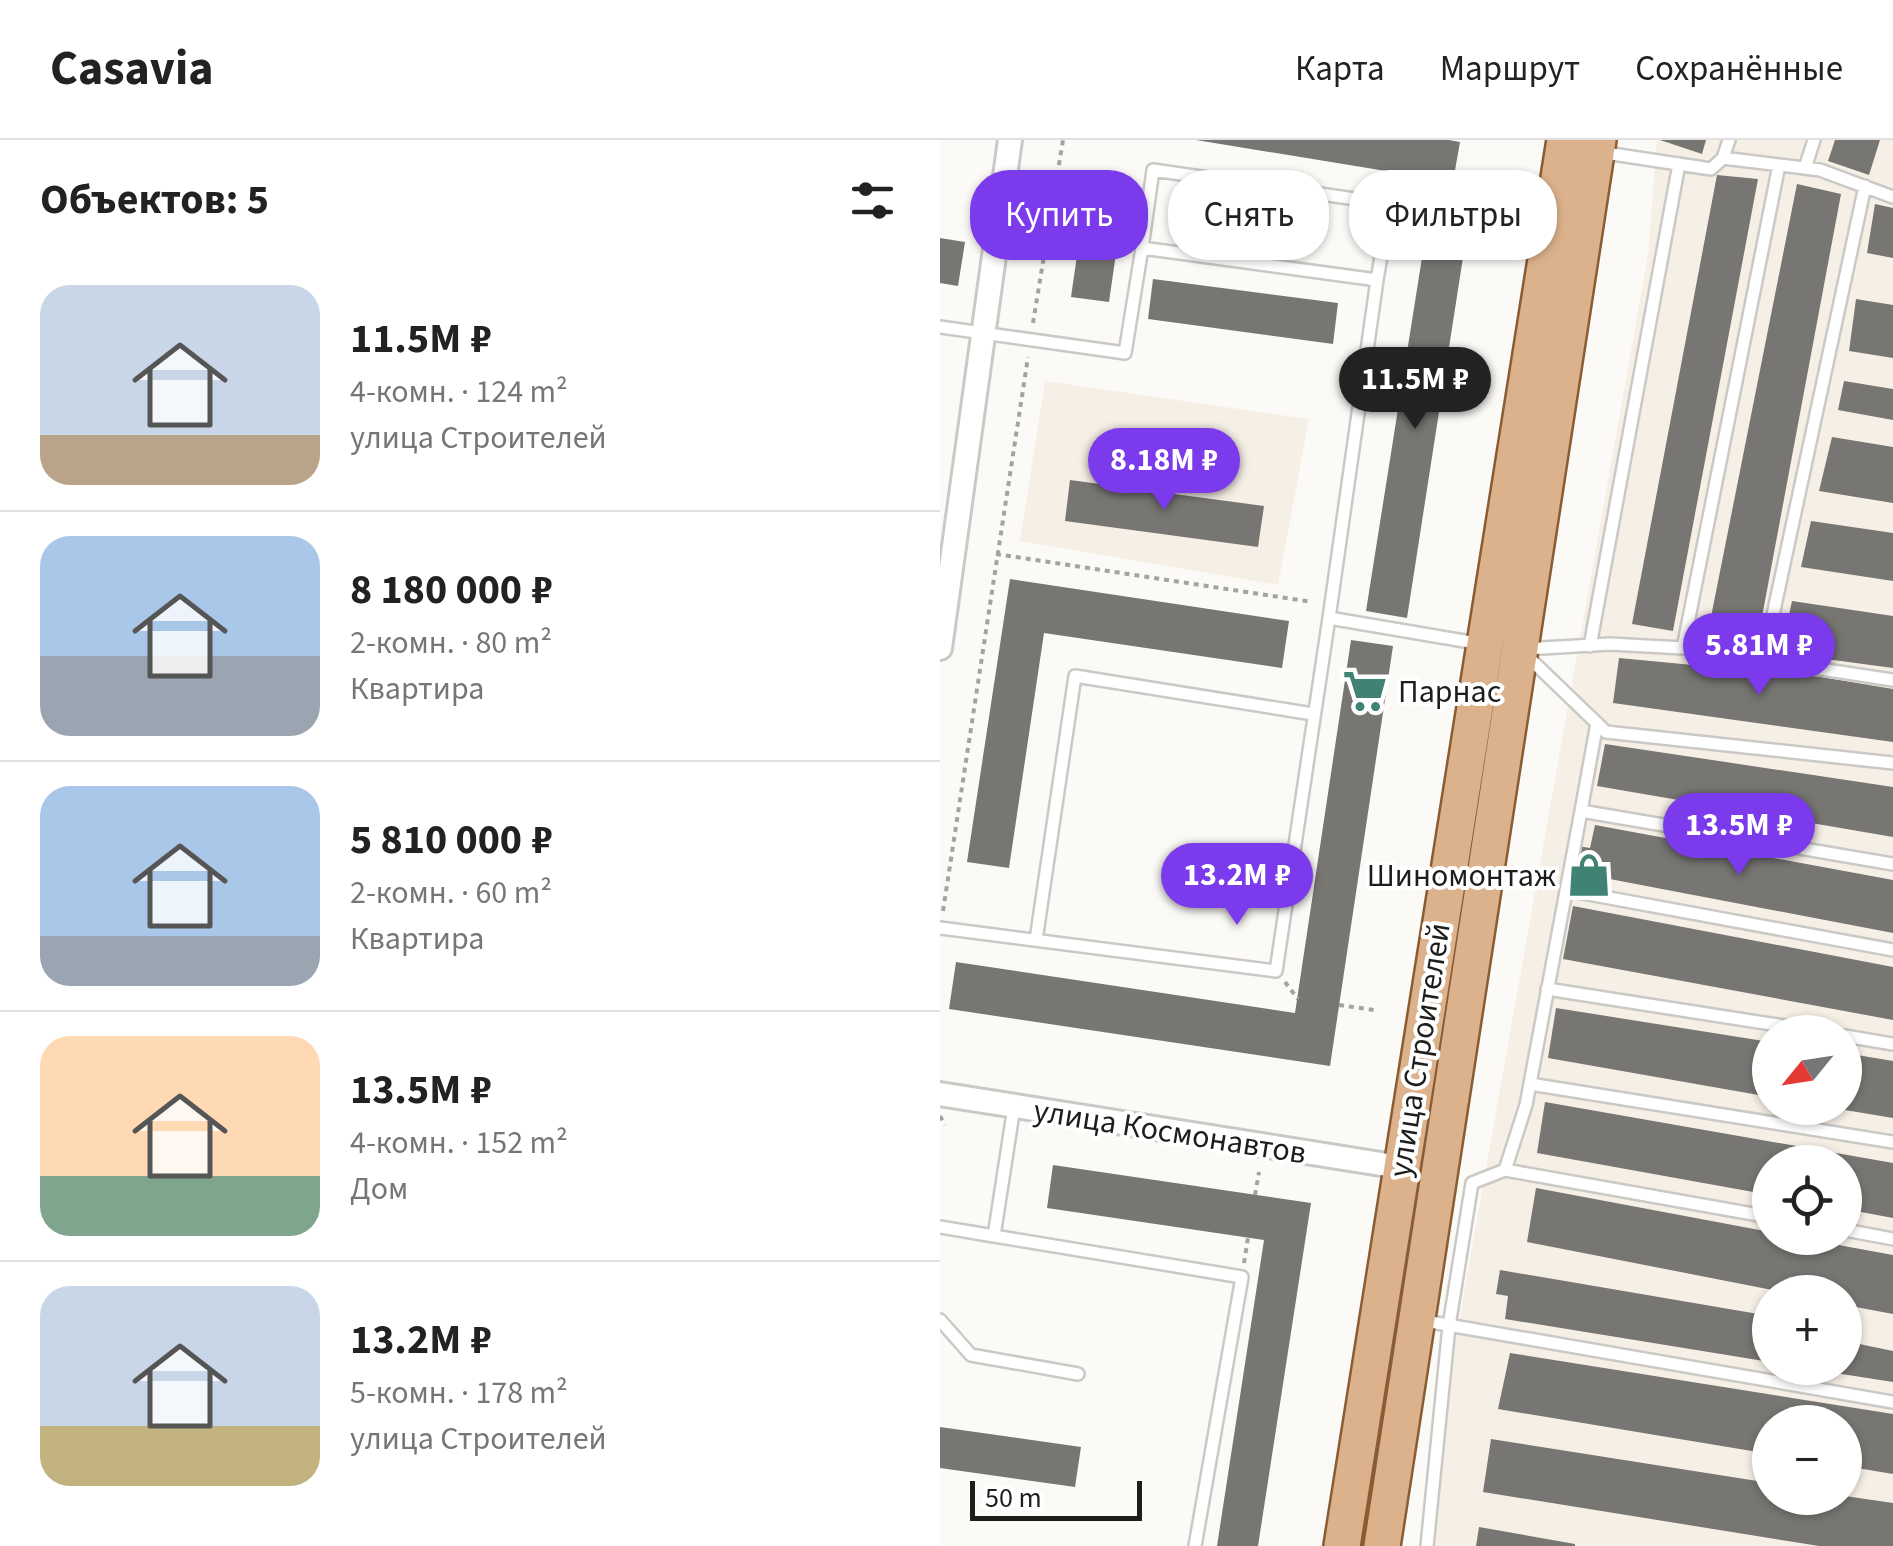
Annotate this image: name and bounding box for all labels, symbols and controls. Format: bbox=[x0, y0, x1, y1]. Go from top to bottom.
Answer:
text: Casavia bbox=[50, 35, 213, 103]
text: Карта bbox=[1295, 44, 1385, 94]
text: Маршрут bbox=[1440, 44, 1580, 94]
text: Сохранённые bbox=[1635, 44, 1843, 94]
text: Объектов: 5 bbox=[40, 170, 269, 230]
chip: Купить bbox=[970, 170, 1148, 260]
chip: Снять bbox=[1168, 170, 1329, 260]
chip: Фильтры bbox=[1349, 170, 1557, 260]
icon: filters bbox=[845, 173, 900, 228]
text: 11.5M ₽ bbox=[350, 309, 492, 369]
icon: home bbox=[120, 325, 240, 445]
pin: 11.5M ₽ bbox=[1323, 347, 1507, 432]
text: 11.5M ₽ bbox=[1361, 356, 1469, 402]
text: 4-комн. · 124 m² bbox=[350, 369, 568, 415]
text: улица Строителей bbox=[350, 415, 607, 461]
pin: 8.18M ₽ bbox=[1072, 428, 1256, 513]
text: 8.18M ₽ bbox=[1110, 437, 1218, 483]
text: 8 180 000 ₽ bbox=[350, 560, 553, 620]
icon: home bbox=[120, 576, 240, 696]
pin: 5.81M ₽ bbox=[1667, 613, 1851, 698]
text: 2-комн. · 80 m² bbox=[350, 620, 552, 666]
text: 5.81M ₽ bbox=[1705, 622, 1813, 668]
text: Квартира bbox=[350, 666, 484, 712]
supermarket icon: Парнас bbox=[1341, 667, 1389, 715]
place label: Парнас bbox=[1398, 669, 1501, 715]
pin: 13.5M ₽ bbox=[1647, 793, 1831, 878]
text: 13.5M ₽ bbox=[1685, 802, 1793, 848]
text: 5 810 000 ₽ bbox=[350, 810, 553, 870]
icon: home bbox=[120, 826, 240, 946]
pin: 13.2M ₽ bbox=[1145, 843, 1329, 928]
shop icon: Шиномонтаж bbox=[1565, 851, 1613, 899]
text: 13.2M ₽ bbox=[1183, 852, 1291, 898]
place label: Шиномонтаж bbox=[1367, 853, 1556, 899]
text: 2-комн. · 60 m² bbox=[350, 870, 552, 916]
text: Квартира bbox=[350, 916, 484, 962]
street label: улица Строителей bbox=[1377, 920, 1463, 1181]
north arrow bbox=[1752, 1015, 1862, 1125]
map controls bbox=[1752, 1015, 1862, 1515]
text: 13.5M ₽ bbox=[350, 1060, 492, 1120]
icon: home bbox=[120, 1076, 240, 1196]
street label: улица Космонавтов bbox=[1030, 1088, 1310, 1176]
text: 4-комн. · 152 m² bbox=[350, 1120, 568, 1166]
button: locate bbox=[1752, 1145, 1862, 1255]
text: Дом bbox=[350, 1166, 408, 1212]
button: + bbox=[1752, 1275, 1862, 1385]
text: 13.2M ₽ bbox=[350, 1310, 492, 1370]
icon: home bbox=[120, 1326, 240, 1446]
text: 5-комн. · 178 m² bbox=[350, 1370, 568, 1416]
button: − bbox=[1752, 1405, 1862, 1515]
text: улица Строителей bbox=[350, 1416, 607, 1462]
scale bar bbox=[970, 1476, 1142, 1520]
text: 50 m bbox=[985, 1478, 1042, 1518]

